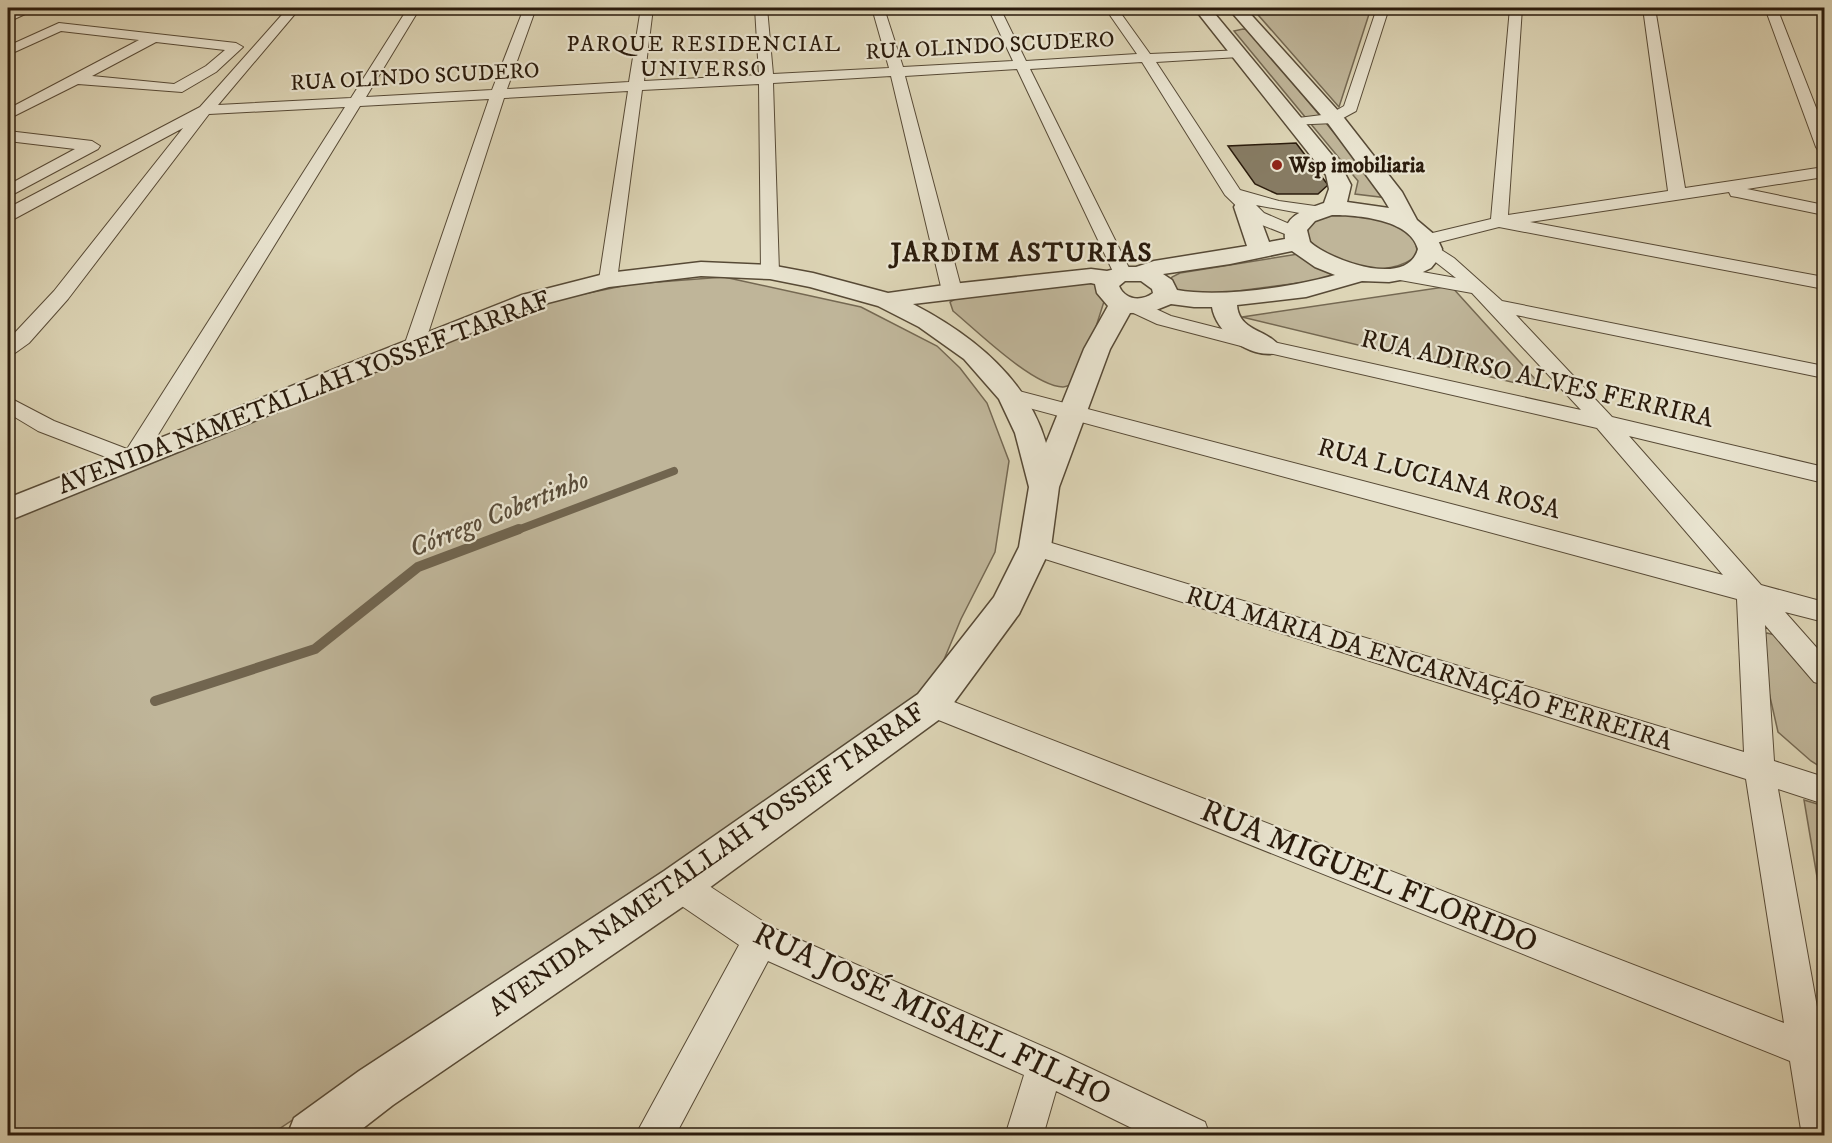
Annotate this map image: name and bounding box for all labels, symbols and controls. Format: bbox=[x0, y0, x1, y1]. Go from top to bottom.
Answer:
street label: RUA OLINDO SCUDERO bbox=[865, 26, 1115, 66]
district label: PARQUE RESIDENCIAL UNIVERSO bbox=[566, 31, 842, 83]
street label: RUA OLINDO SCUDERO bbox=[290, 57, 540, 97]
place label: Wsp imobiliaria bbox=[1288, 152, 1425, 179]
marker: Wsp imobiliaria bbox=[1270, 158, 1284, 172]
district label: JARDIM ASTURIAS bbox=[888, 236, 1153, 270]
street label: AVENIDA NAMETALLAH YOSSEF TARRAF bbox=[53, 284, 555, 502]
street label: RUA ADIRSO ALVES FERRIRA bbox=[1357, 322, 1717, 436]
street label: RUA LUCIANA ROSA bbox=[1314, 431, 1564, 527]
water label: Córrego Cobertinho bbox=[404, 462, 594, 566]
street label: RUA MARIA DA ENCARNAÇÃO FERREIRA bbox=[1182, 578, 1677, 759]
street label: AVENIDA NAMETALLAH YOSSEF TARRAF bbox=[483, 696, 931, 1024]
street label: RUA MIGUEL FLORIDO bbox=[1195, 791, 1543, 963]
street label: RUA JOSÉ MISAEL FILHO bbox=[747, 914, 1117, 1116]

